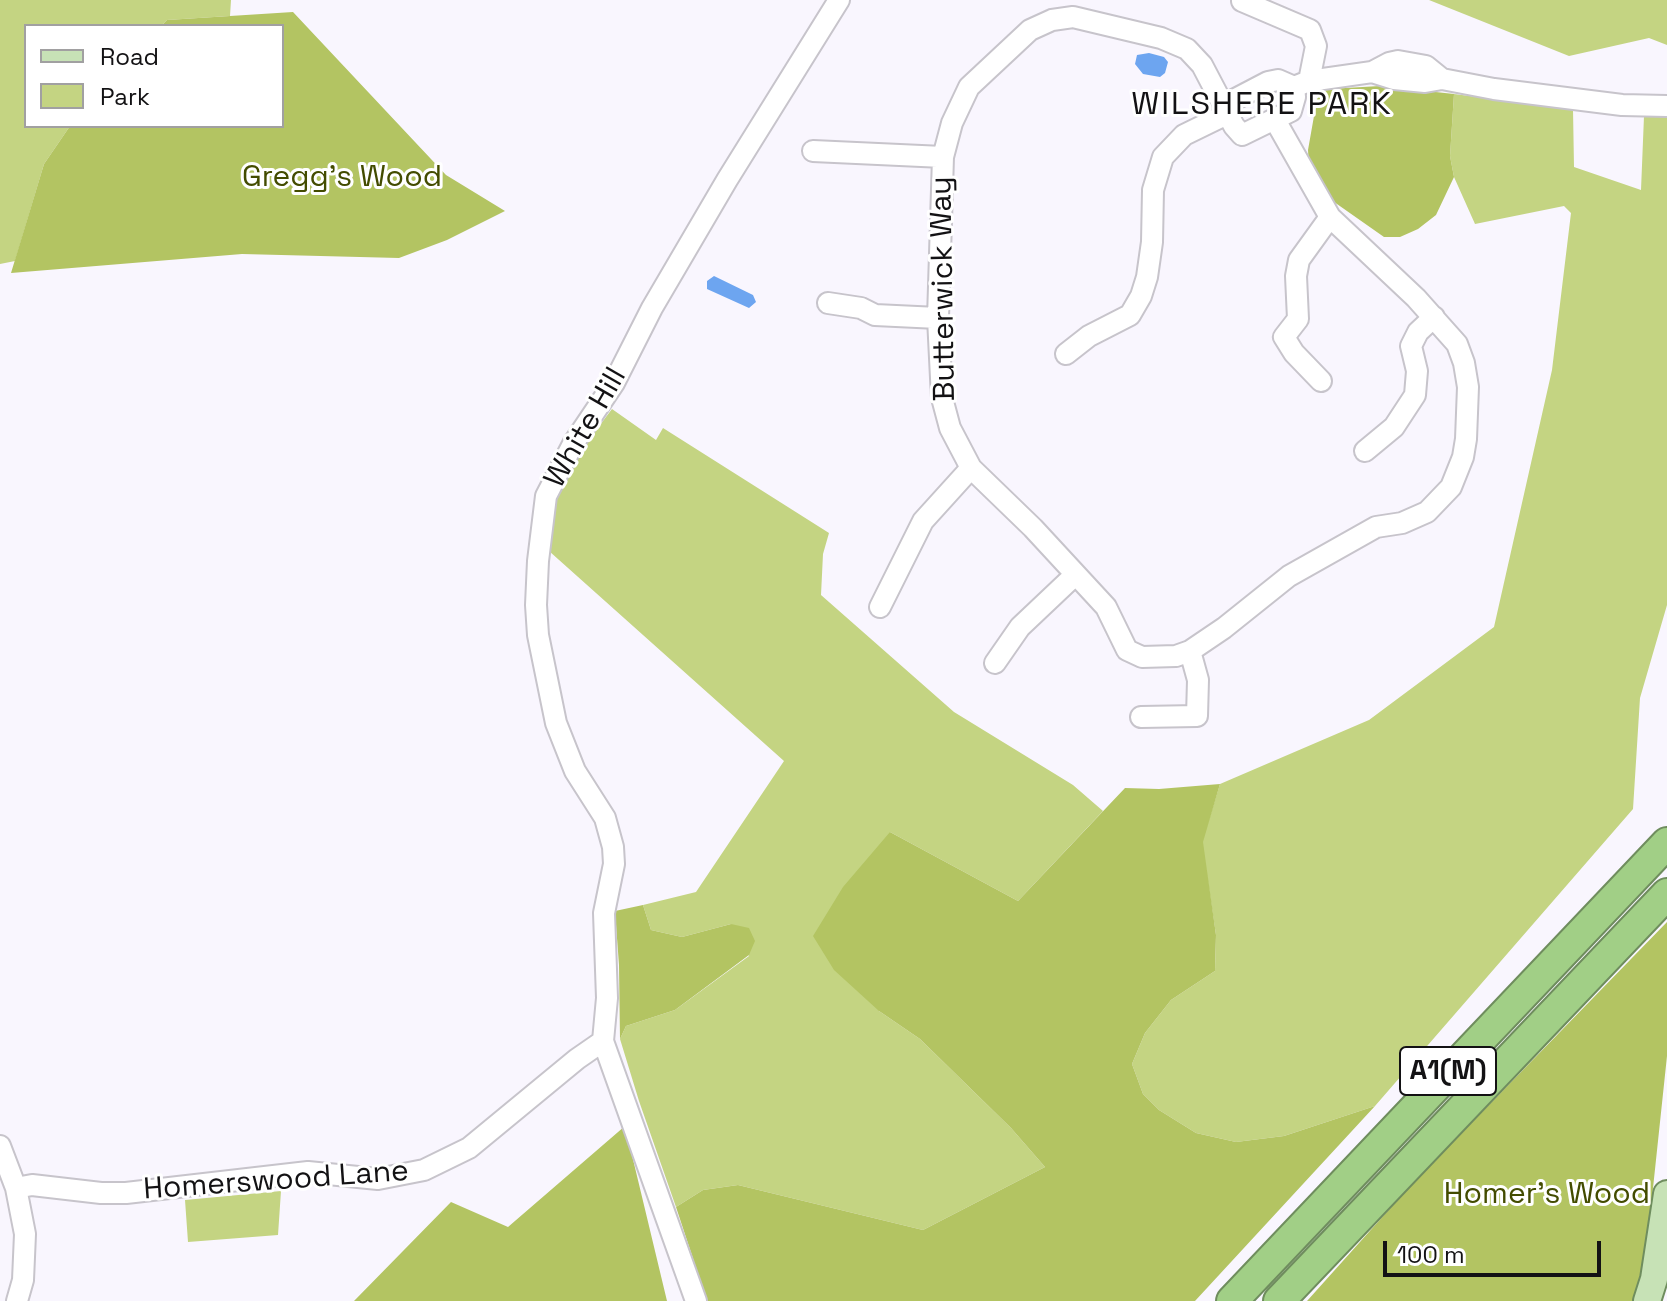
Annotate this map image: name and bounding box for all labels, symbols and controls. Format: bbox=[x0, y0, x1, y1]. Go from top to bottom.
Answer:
legend bbox=[24, 24, 284, 128]
text: Road bbox=[100, 41, 159, 72]
text: Park bbox=[100, 81, 150, 112]
district label: WILSHERE PARK bbox=[1131, 86, 1393, 124]
park label: Gregg's Wood bbox=[242, 160, 442, 196]
street label: Butterwick Way bbox=[924, 176, 964, 402]
street label: White Hill bbox=[537, 362, 635, 494]
road number: A1(M) bbox=[1400, 1047, 1496, 1095]
street label: Homerswood Lane bbox=[142, 1154, 410, 1208]
park label: Homer's Wood bbox=[1444, 1177, 1650, 1213]
scale bar bbox=[1387, 1225, 1605, 1275]
text: 100 m bbox=[1397, 1239, 1465, 1270]

